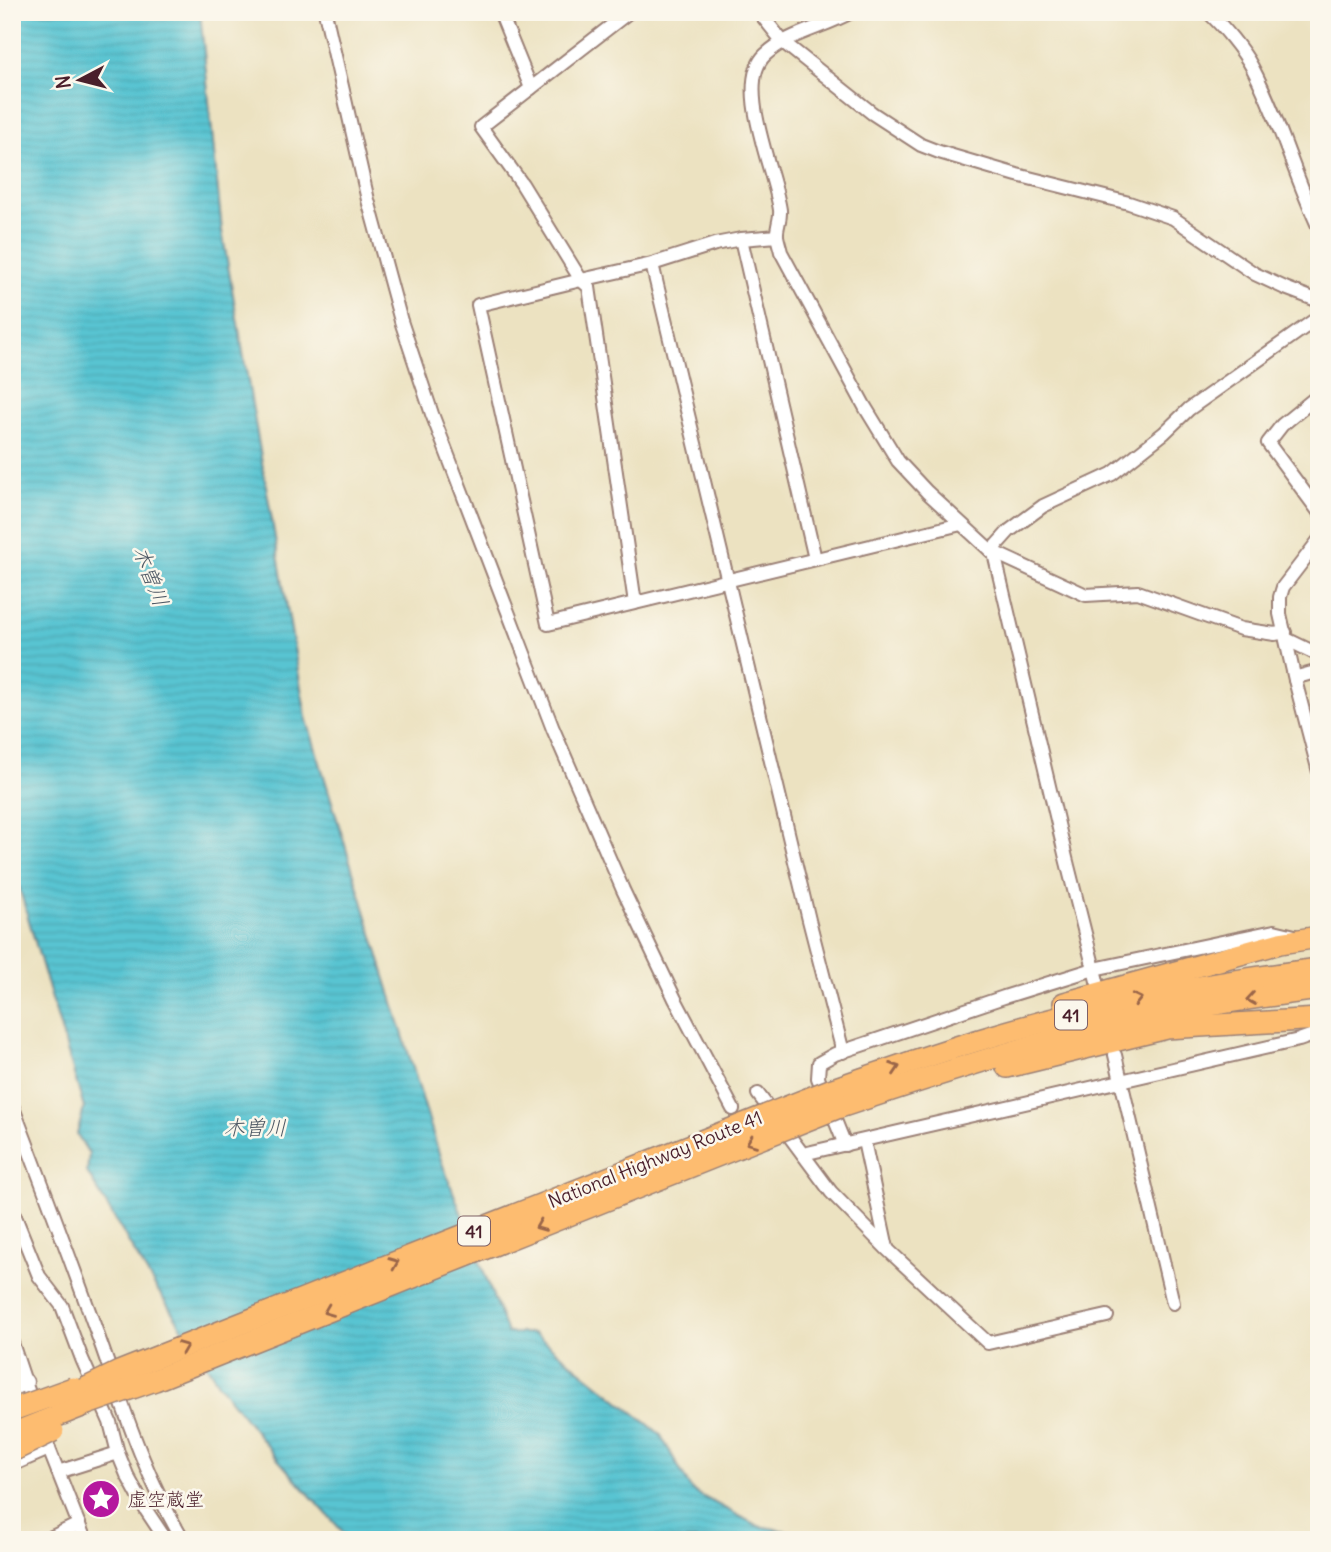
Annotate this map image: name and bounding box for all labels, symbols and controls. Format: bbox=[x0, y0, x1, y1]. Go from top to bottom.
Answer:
north arrow bbox=[46, 46, 116, 116]
text: N bbox=[50, 74, 76, 90]
water label: 木曽川 bbox=[127, 542, 175, 610]
one-way arrow bbox=[1245, 991, 1257, 1006]
one-way arrow bbox=[1131, 993, 1143, 1008]
road number: 41 bbox=[1055, 1000, 1087, 1030]
one-way arrow bbox=[888, 1062, 900, 1076]
street label: National Highway Route 41 bbox=[544, 1105, 766, 1213]
water label: 木曽川 bbox=[224, 1114, 287, 1141]
one-way arrow bbox=[746, 1134, 758, 1148]
road number: 41 bbox=[458, 1216, 490, 1246]
one-way arrow bbox=[534, 1218, 546, 1232]
one-way arrow bbox=[387, 1257, 399, 1271]
one-way arrow bbox=[323, 1302, 335, 1316]
one-way arrow bbox=[176, 1342, 188, 1356]
place icon: 虚空蔵堂 bbox=[80, 1478, 122, 1520]
place label: 虚空蔵堂 bbox=[128, 1487, 204, 1511]

